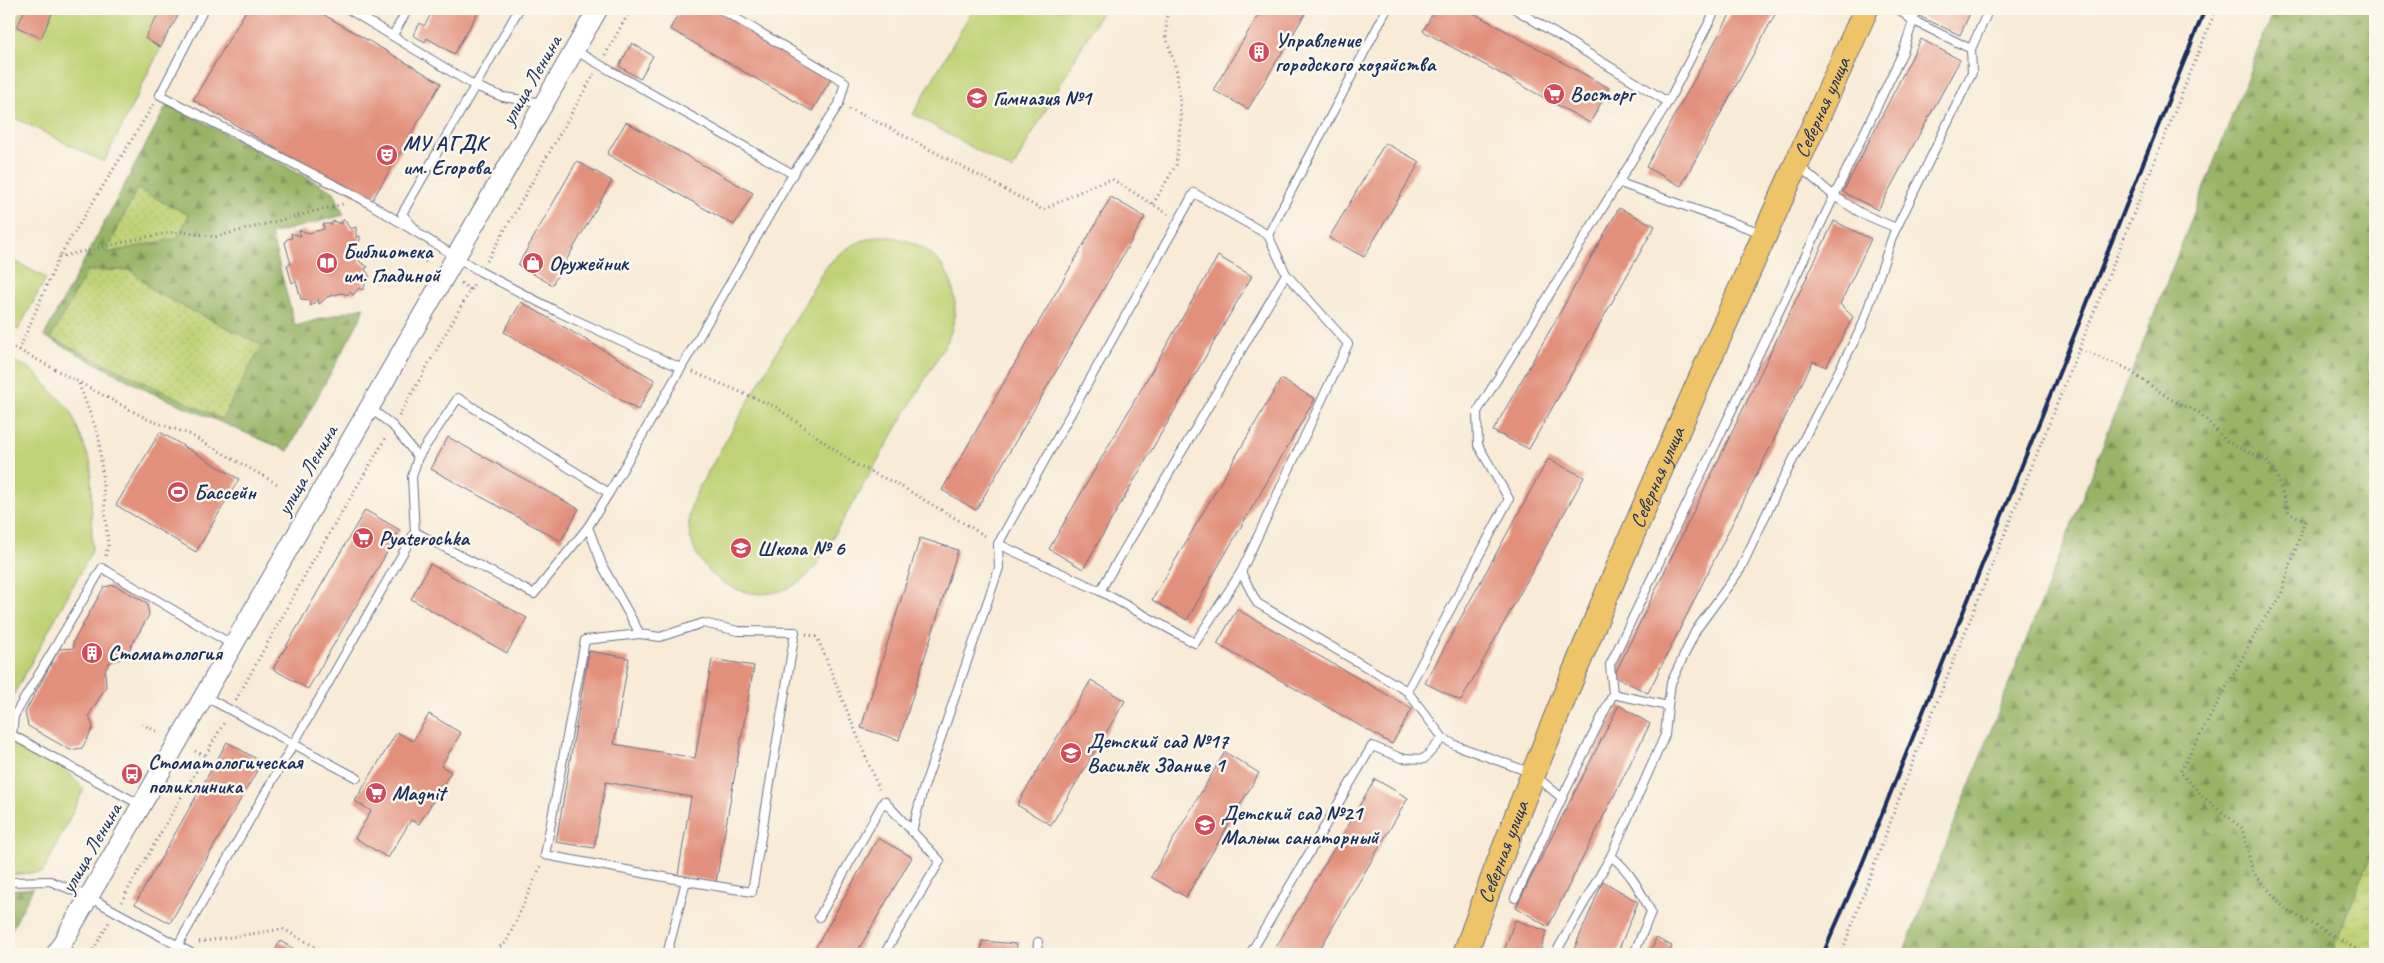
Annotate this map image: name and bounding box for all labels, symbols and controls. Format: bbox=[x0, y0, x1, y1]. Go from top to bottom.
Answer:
place label: Управление городского хозяйства bbox=[1275, 27, 1437, 78]
street label: улица Ленина bbox=[494, 28, 568, 131]
building icon: Управление городского хозяйства bbox=[1247, 40, 1271, 64]
street label: Северная улица bbox=[1788, 51, 1857, 162]
place label: Восторг bbox=[1570, 81, 1637, 107]
supermarket icon: Восторг bbox=[1542, 82, 1566, 106]
place label: Гимназия №1 bbox=[993, 85, 1094, 111]
school or university icon: Гимназия №1 bbox=[965, 86, 989, 110]
place label: МУ АГДК им. Егорова bbox=[403, 130, 492, 180]
theatre icon: МУ АГДК им. Егорова bbox=[375, 143, 399, 167]
place label: Библиотека им. Гладиной bbox=[343, 238, 442, 288]
place label: Оружейник bbox=[549, 250, 630, 276]
library icon: Библиотека им. Гладиной bbox=[315, 251, 339, 275]
shop icon: Оружейник bbox=[521, 251, 545, 275]
street label: улица Ленина bbox=[270, 418, 344, 521]
street label: Северная улица bbox=[1624, 421, 1691, 532]
place label: Бассейн bbox=[194, 479, 258, 505]
sports icon: Бассейн bbox=[166, 480, 190, 504]
place label: Pyaterochka bbox=[379, 525, 470, 551]
supermarket icon: Pyaterochka bbox=[351, 526, 375, 550]
place label: Школа № 6 bbox=[757, 535, 847, 561]
school or university icon: Школа № 6 bbox=[729, 536, 753, 560]
place label: Стоматология bbox=[108, 640, 224, 666]
building icon: Стоматология bbox=[80, 641, 104, 665]
place label: Детский сад №17 Василёк Здание 1 bbox=[1087, 728, 1230, 778]
school or university icon: Детский сад №17 Василёк Здание 1 bbox=[1059, 741, 1083, 765]
place label: Стоматологическая поликлиника bbox=[148, 749, 304, 799]
bus stop icon: Стоматологическая поликлиника bbox=[120, 762, 144, 786]
place label: Magnit bbox=[392, 780, 448, 806]
supermarket icon: Magnit bbox=[364, 781, 388, 805]
street label: Северная улица bbox=[1472, 795, 1535, 907]
street label: улица Ленина bbox=[54, 796, 128, 899]
place label: Детский сад №21 Малыш санаторный bbox=[1221, 800, 1381, 850]
school or university icon: Детский сад №21 Малыш санаторный bbox=[1193, 813, 1217, 837]

